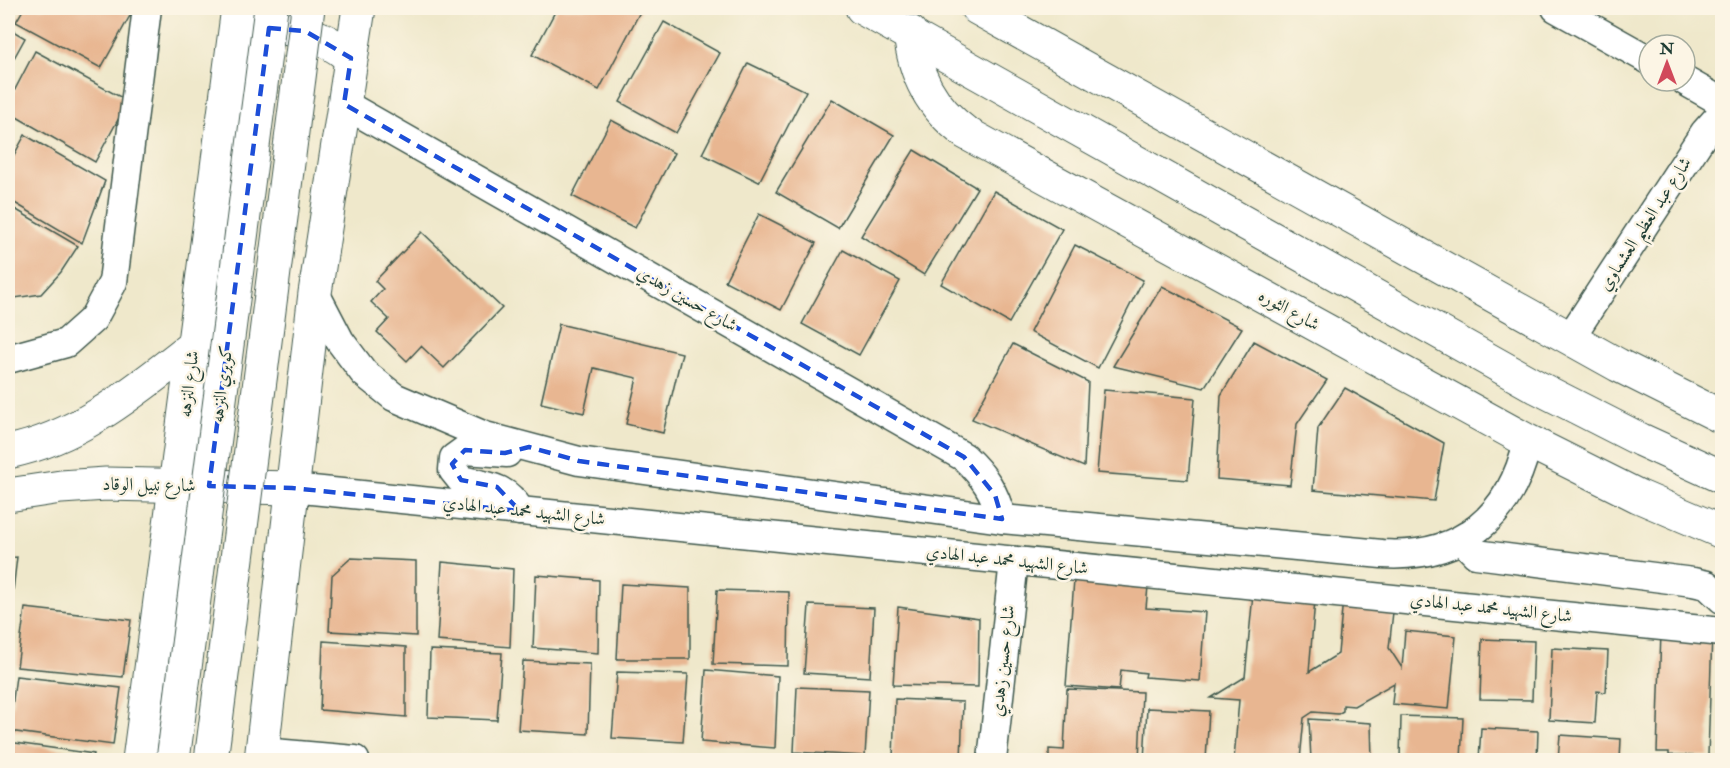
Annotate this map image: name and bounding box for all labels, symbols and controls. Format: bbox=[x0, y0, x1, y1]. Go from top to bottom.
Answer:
north arrow bbox=[1637, 33, 1697, 93]
text: N bbox=[1659, 39, 1675, 59]
street label: شارع عبد العظيم العشماوي bbox=[1593, 153, 1702, 299]
street label: شارع حسين زهدي bbox=[631, 261, 741, 340]
street label: شارع الثوره bbox=[1253, 284, 1324, 339]
street label: كوبري النزهه bbox=[206, 344, 241, 424]
street label: شارع النزهه bbox=[174, 349, 207, 419]
street label: شارع نبيل الوقاد bbox=[102, 473, 196, 500]
street label: شارع الشهيد محمد عبد الهادي bbox=[442, 491, 606, 534]
street label: شارع الشهيد محمد عبد الهادي bbox=[925, 540, 1089, 583]
street label: شارع الشهيد محمد عبد الهادي bbox=[1409, 588, 1573, 631]
street label: شارع حسين زهدي bbox=[986, 604, 1023, 718]

